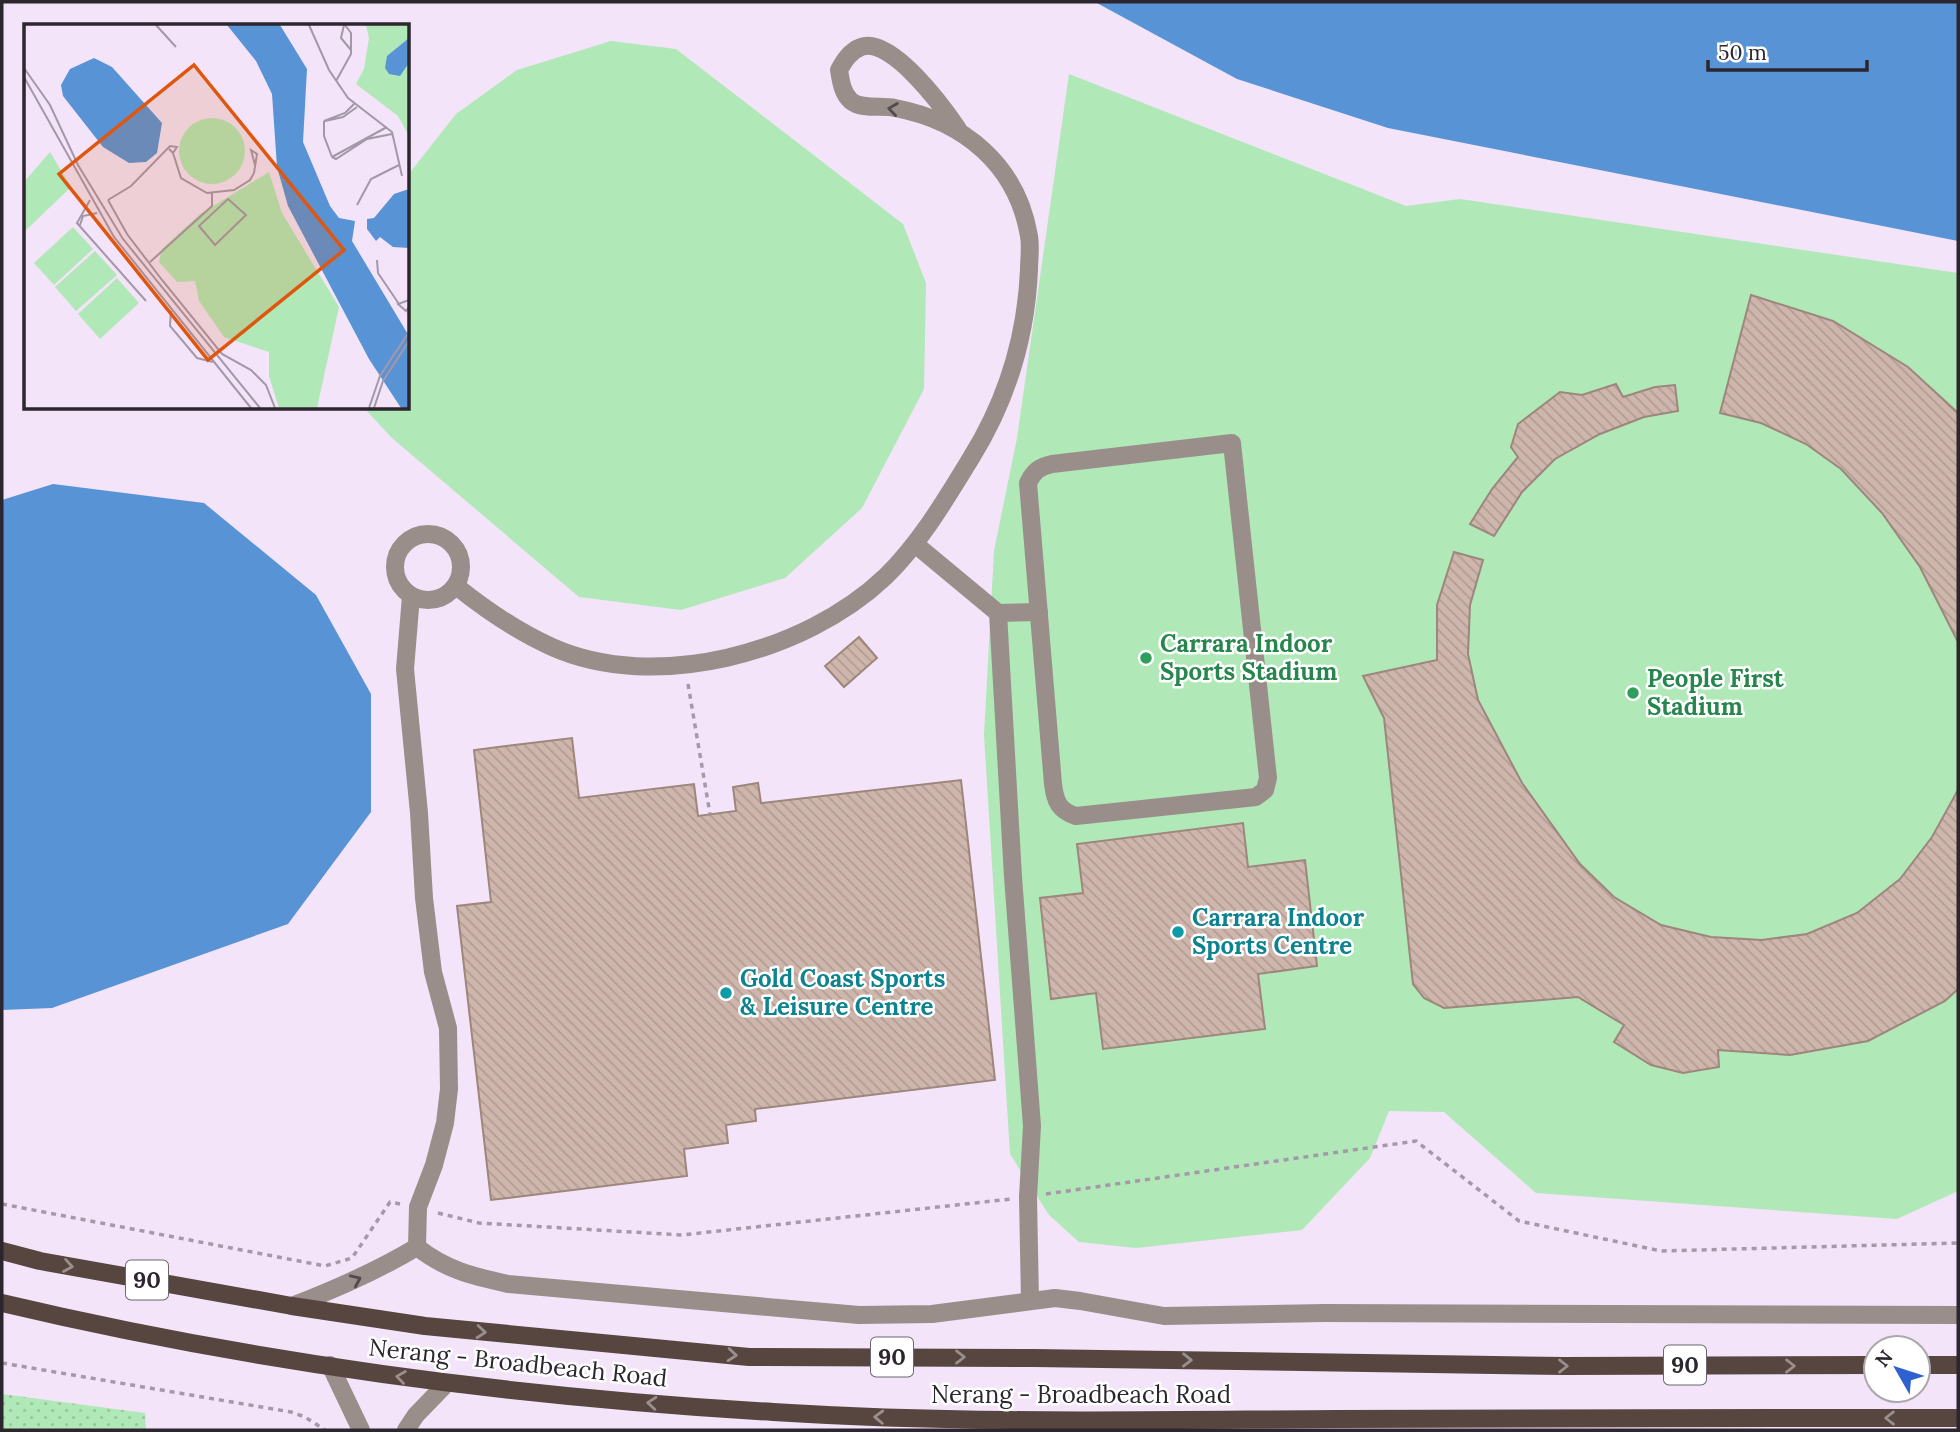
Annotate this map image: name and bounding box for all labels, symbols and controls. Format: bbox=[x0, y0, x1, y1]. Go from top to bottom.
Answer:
inset map bbox=[24, 24, 410, 410]
scale bar bbox=[1708, 28, 1867, 72]
text: 50 m bbox=[1718, 39, 1767, 66]
one-way arrow bbox=[887, 101, 899, 116]
place label: Carrara Indoor Sports Stadium bbox=[1160, 628, 1337, 687]
marker: Carrara Indoor Sports Stadium bbox=[1138, 650, 1154, 666]
place label: People First Stadium bbox=[1647, 663, 1785, 722]
marker: People First Stadium bbox=[1625, 685, 1641, 701]
place label: Carrara Indoor Sports Centre bbox=[1192, 902, 1365, 961]
marker: Carrara Indoor Sports Centre bbox=[1170, 924, 1186, 940]
place label: Gold Coast Sports & Leisure Centre bbox=[740, 963, 945, 1022]
marker: Gold Coast Sports & Leisure Centre bbox=[718, 985, 734, 1001]
one-way arrow bbox=[62, 1258, 74, 1273]
road number: 90 bbox=[126, 1260, 168, 1300]
one-way arrow bbox=[348, 1274, 361, 1288]
one-way arrow bbox=[476, 1324, 487, 1339]
street label: Nerang - Broadbeach Road bbox=[367, 1331, 669, 1394]
north arrow bbox=[1862, 1334, 1932, 1404]
road number: 90 bbox=[871, 1338, 913, 1376]
text: N bbox=[1870, 1345, 1898, 1372]
road number: 90 bbox=[1664, 1346, 1706, 1384]
one-way arrow bbox=[726, 1348, 738, 1363]
one-way arrow bbox=[954, 1350, 965, 1365]
one-way arrow bbox=[1182, 1353, 1193, 1368]
one-way arrow bbox=[1558, 1358, 1569, 1374]
one-way arrow bbox=[1786, 1358, 1796, 1374]
one-way arrow bbox=[395, 1369, 407, 1384]
street label: Nerang - Broadbeach Road bbox=[931, 1379, 1231, 1410]
one-way arrow bbox=[646, 1396, 657, 1411]
one-way arrow bbox=[873, 1409, 884, 1424]
one-way arrow bbox=[1884, 1410, 1895, 1426]

